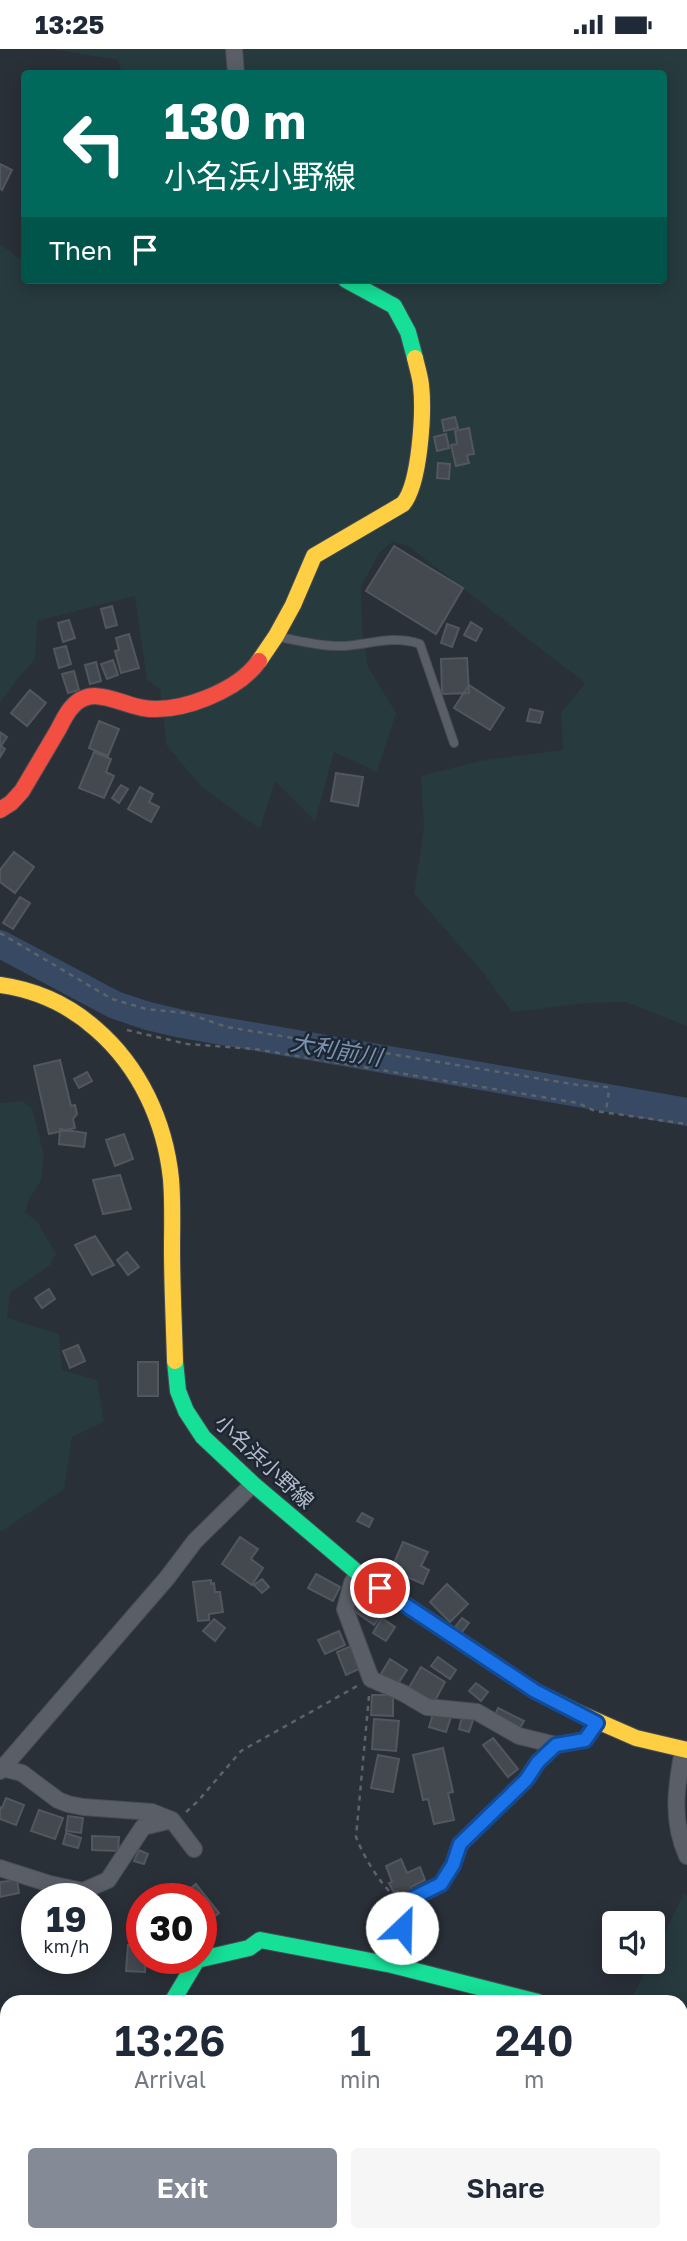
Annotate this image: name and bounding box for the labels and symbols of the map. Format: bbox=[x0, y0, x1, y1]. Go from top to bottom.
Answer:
water label: 大利前川 bbox=[288, 1027, 387, 1071]
street label: 小名浜小野線 bbox=[210, 1409, 320, 1514]
pin bbox=[350, 1558, 410, 1618]
speed limit sign: 30 bbox=[126, 1883, 217, 1974]
position arrow bbox=[365, 1891, 439, 1965]

